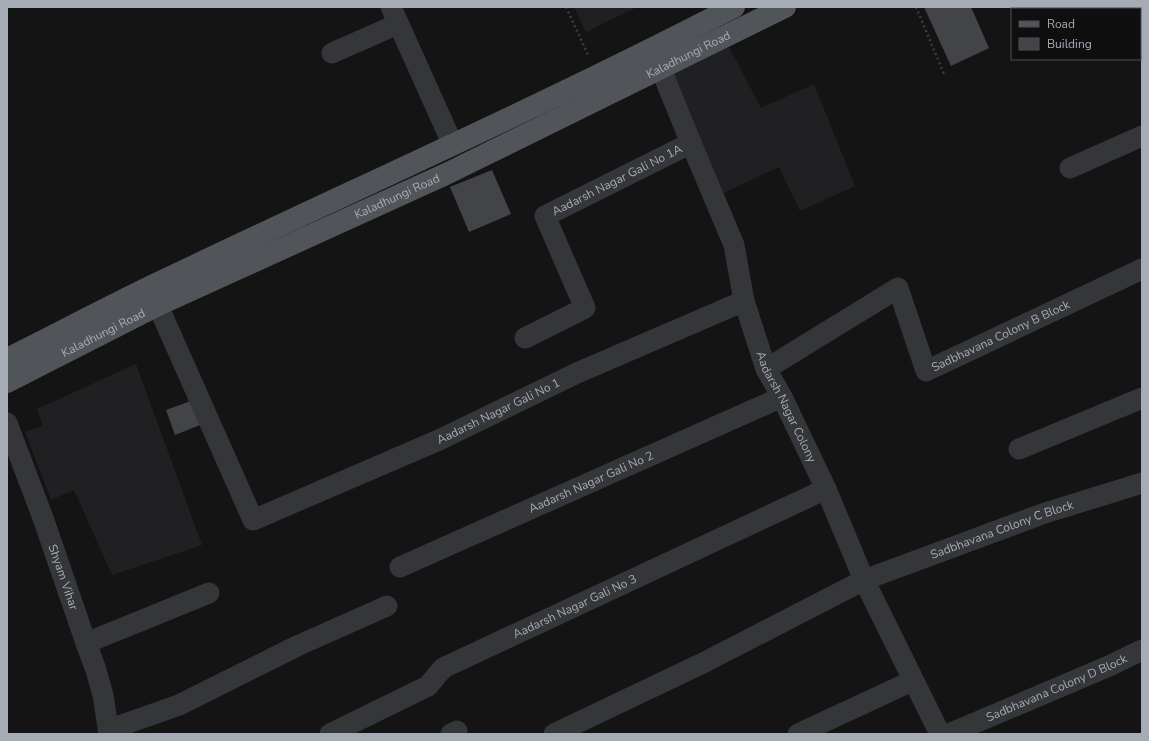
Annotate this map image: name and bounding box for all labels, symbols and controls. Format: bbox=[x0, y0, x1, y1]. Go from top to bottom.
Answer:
legend bbox=[1011, 8, 1141, 60]
text: Road bbox=[1047, 16, 1075, 32]
street label: Kaladhungi Road bbox=[643, 27, 733, 82]
text: Building bbox=[1047, 36, 1092, 52]
street label: Aadarsh Nagar Gali No 1A bbox=[549, 141, 685, 219]
street label: Kaladhungi Road bbox=[352, 170, 442, 223]
street label: Sadbhavana Colony B Block bbox=[929, 296, 1073, 375]
street label: Kaladhungi Road bbox=[59, 305, 148, 361]
street label: Aadarsh Nagar Colony bbox=[753, 349, 820, 466]
street label: Aadarsh Nagar Gali No 1 bbox=[434, 375, 562, 448]
street label: Aadarsh Nagar Gali No 2 bbox=[526, 447, 656, 517]
street label: Sadbhavana Colony C Block bbox=[928, 496, 1076, 563]
street label: Shyam Vihar bbox=[45, 542, 82, 613]
street label: Aadarsh Nagar Gali No 3 bbox=[510, 571, 639, 642]
street label: Sadbhavana Colony D Block bbox=[984, 650, 1131, 725]

